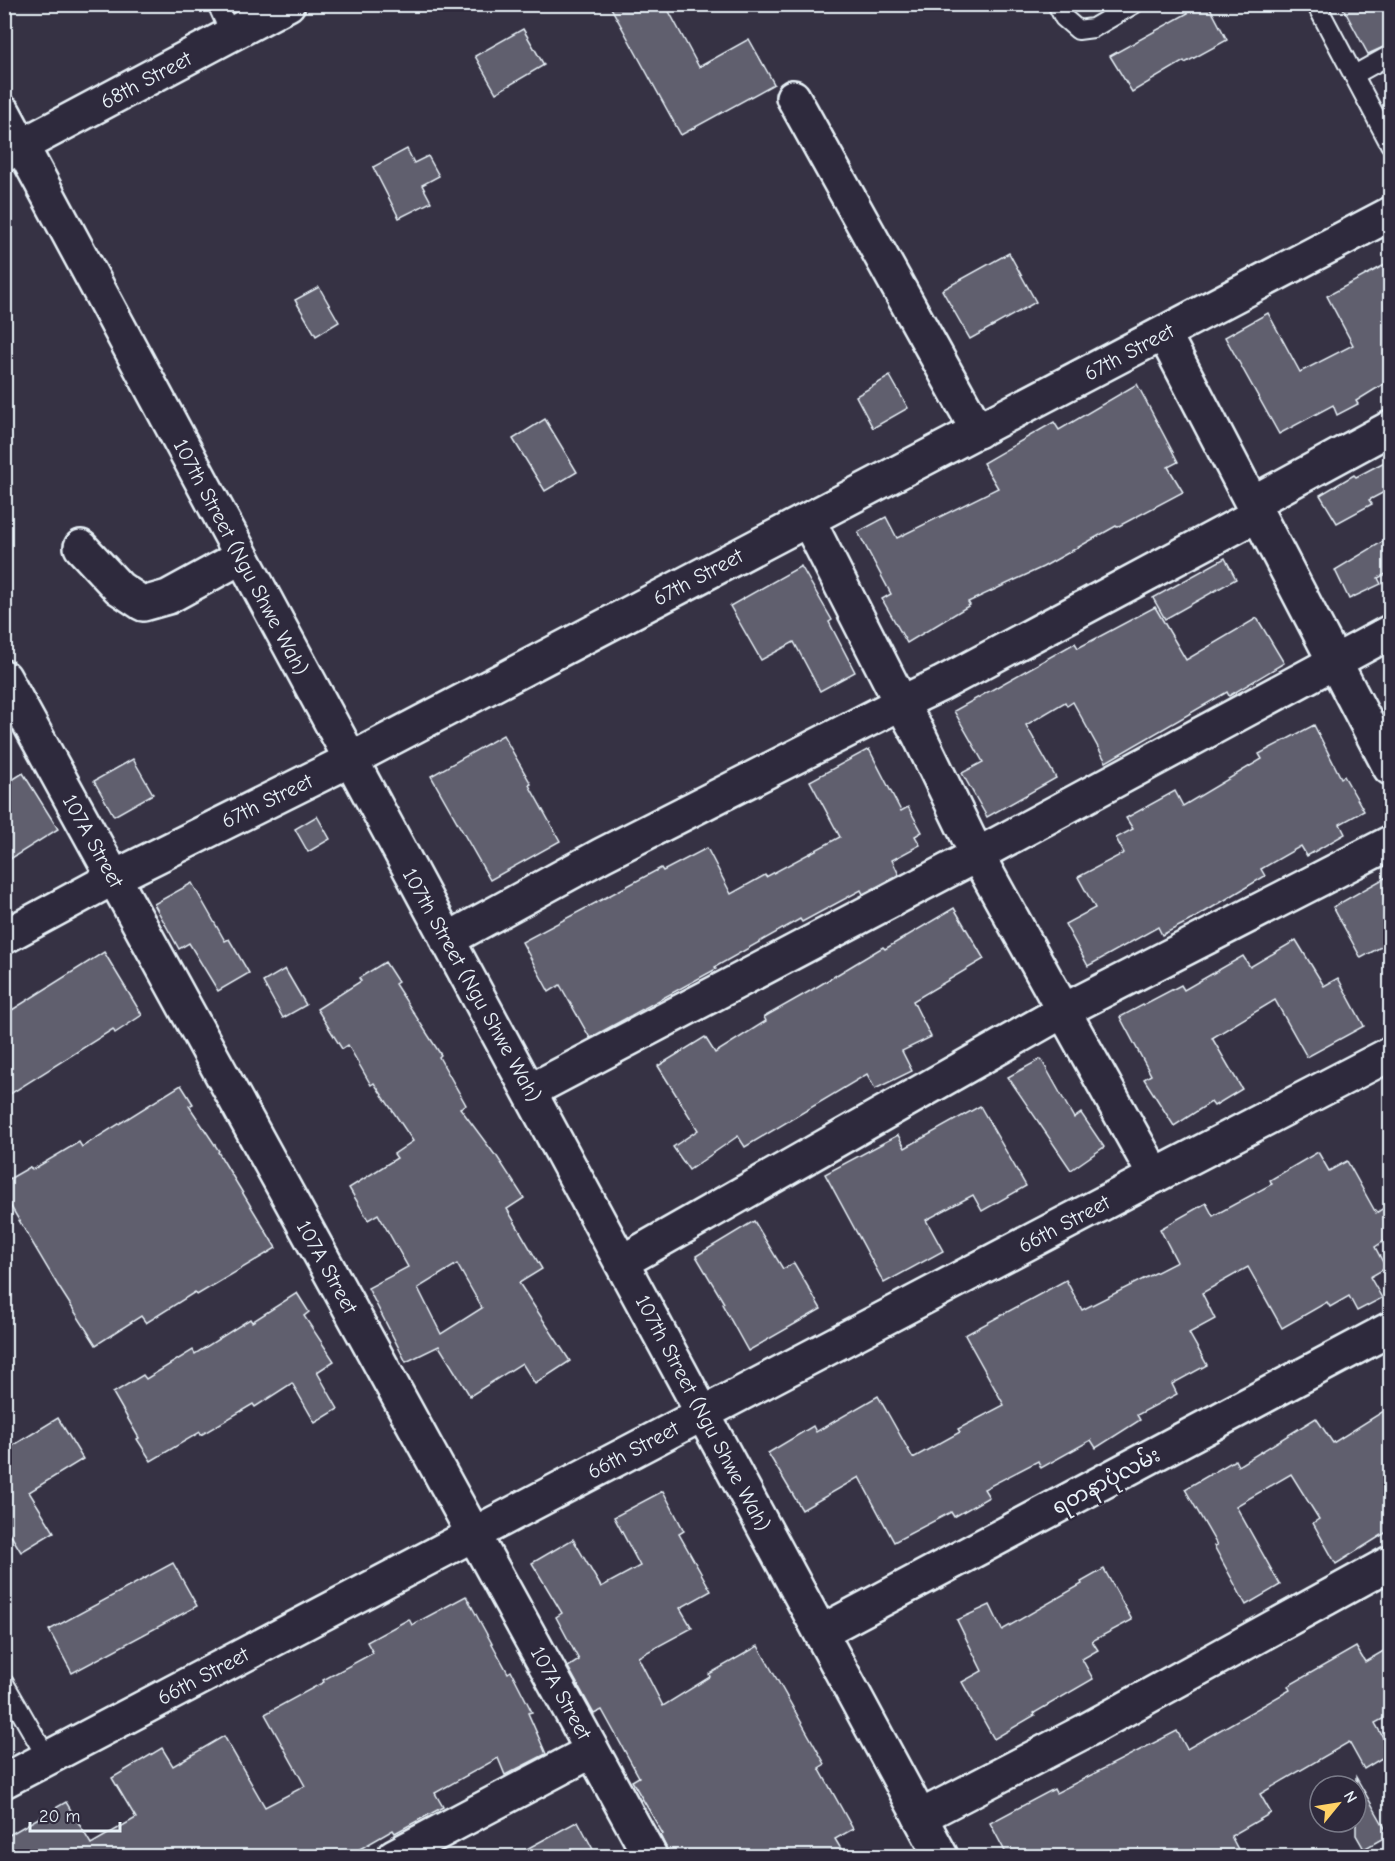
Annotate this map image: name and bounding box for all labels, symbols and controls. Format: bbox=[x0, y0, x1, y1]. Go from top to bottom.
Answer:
street label: 68th Street bbox=[97, 46, 196, 114]
street label: 67th Street bbox=[1080, 318, 1179, 386]
street label: 107th Street (Ngu Shwe Wah) bbox=[169, 435, 313, 679]
street label: 67th Street bbox=[649, 543, 748, 611]
street label: 67th Street bbox=[218, 768, 317, 833]
street label: 107A Street bbox=[58, 790, 129, 893]
street label: 107th Street (Ngu Shwe Wah) bbox=[398, 864, 546, 1106]
street label: 66th Street bbox=[1014, 1190, 1114, 1258]
street label: 107A Street bbox=[292, 1216, 363, 1319]
street label: 107th Street (Ngu Shwe Wah) bbox=[631, 1291, 775, 1535]
street label: 66th Street bbox=[583, 1416, 683, 1484]
street label: ရတနာပုံလမ်း bbox=[1046, 1439, 1166, 1524]
street label: 66th Street bbox=[153, 1642, 253, 1710]
street label: 107A Street bbox=[526, 1642, 597, 1745]
north arrow bbox=[1308, 1774, 1368, 1834]
text: N bbox=[1340, 1788, 1361, 1806]
scale bar bbox=[30, 1795, 120, 1833]
text: 20 m bbox=[39, 1806, 80, 1827]

